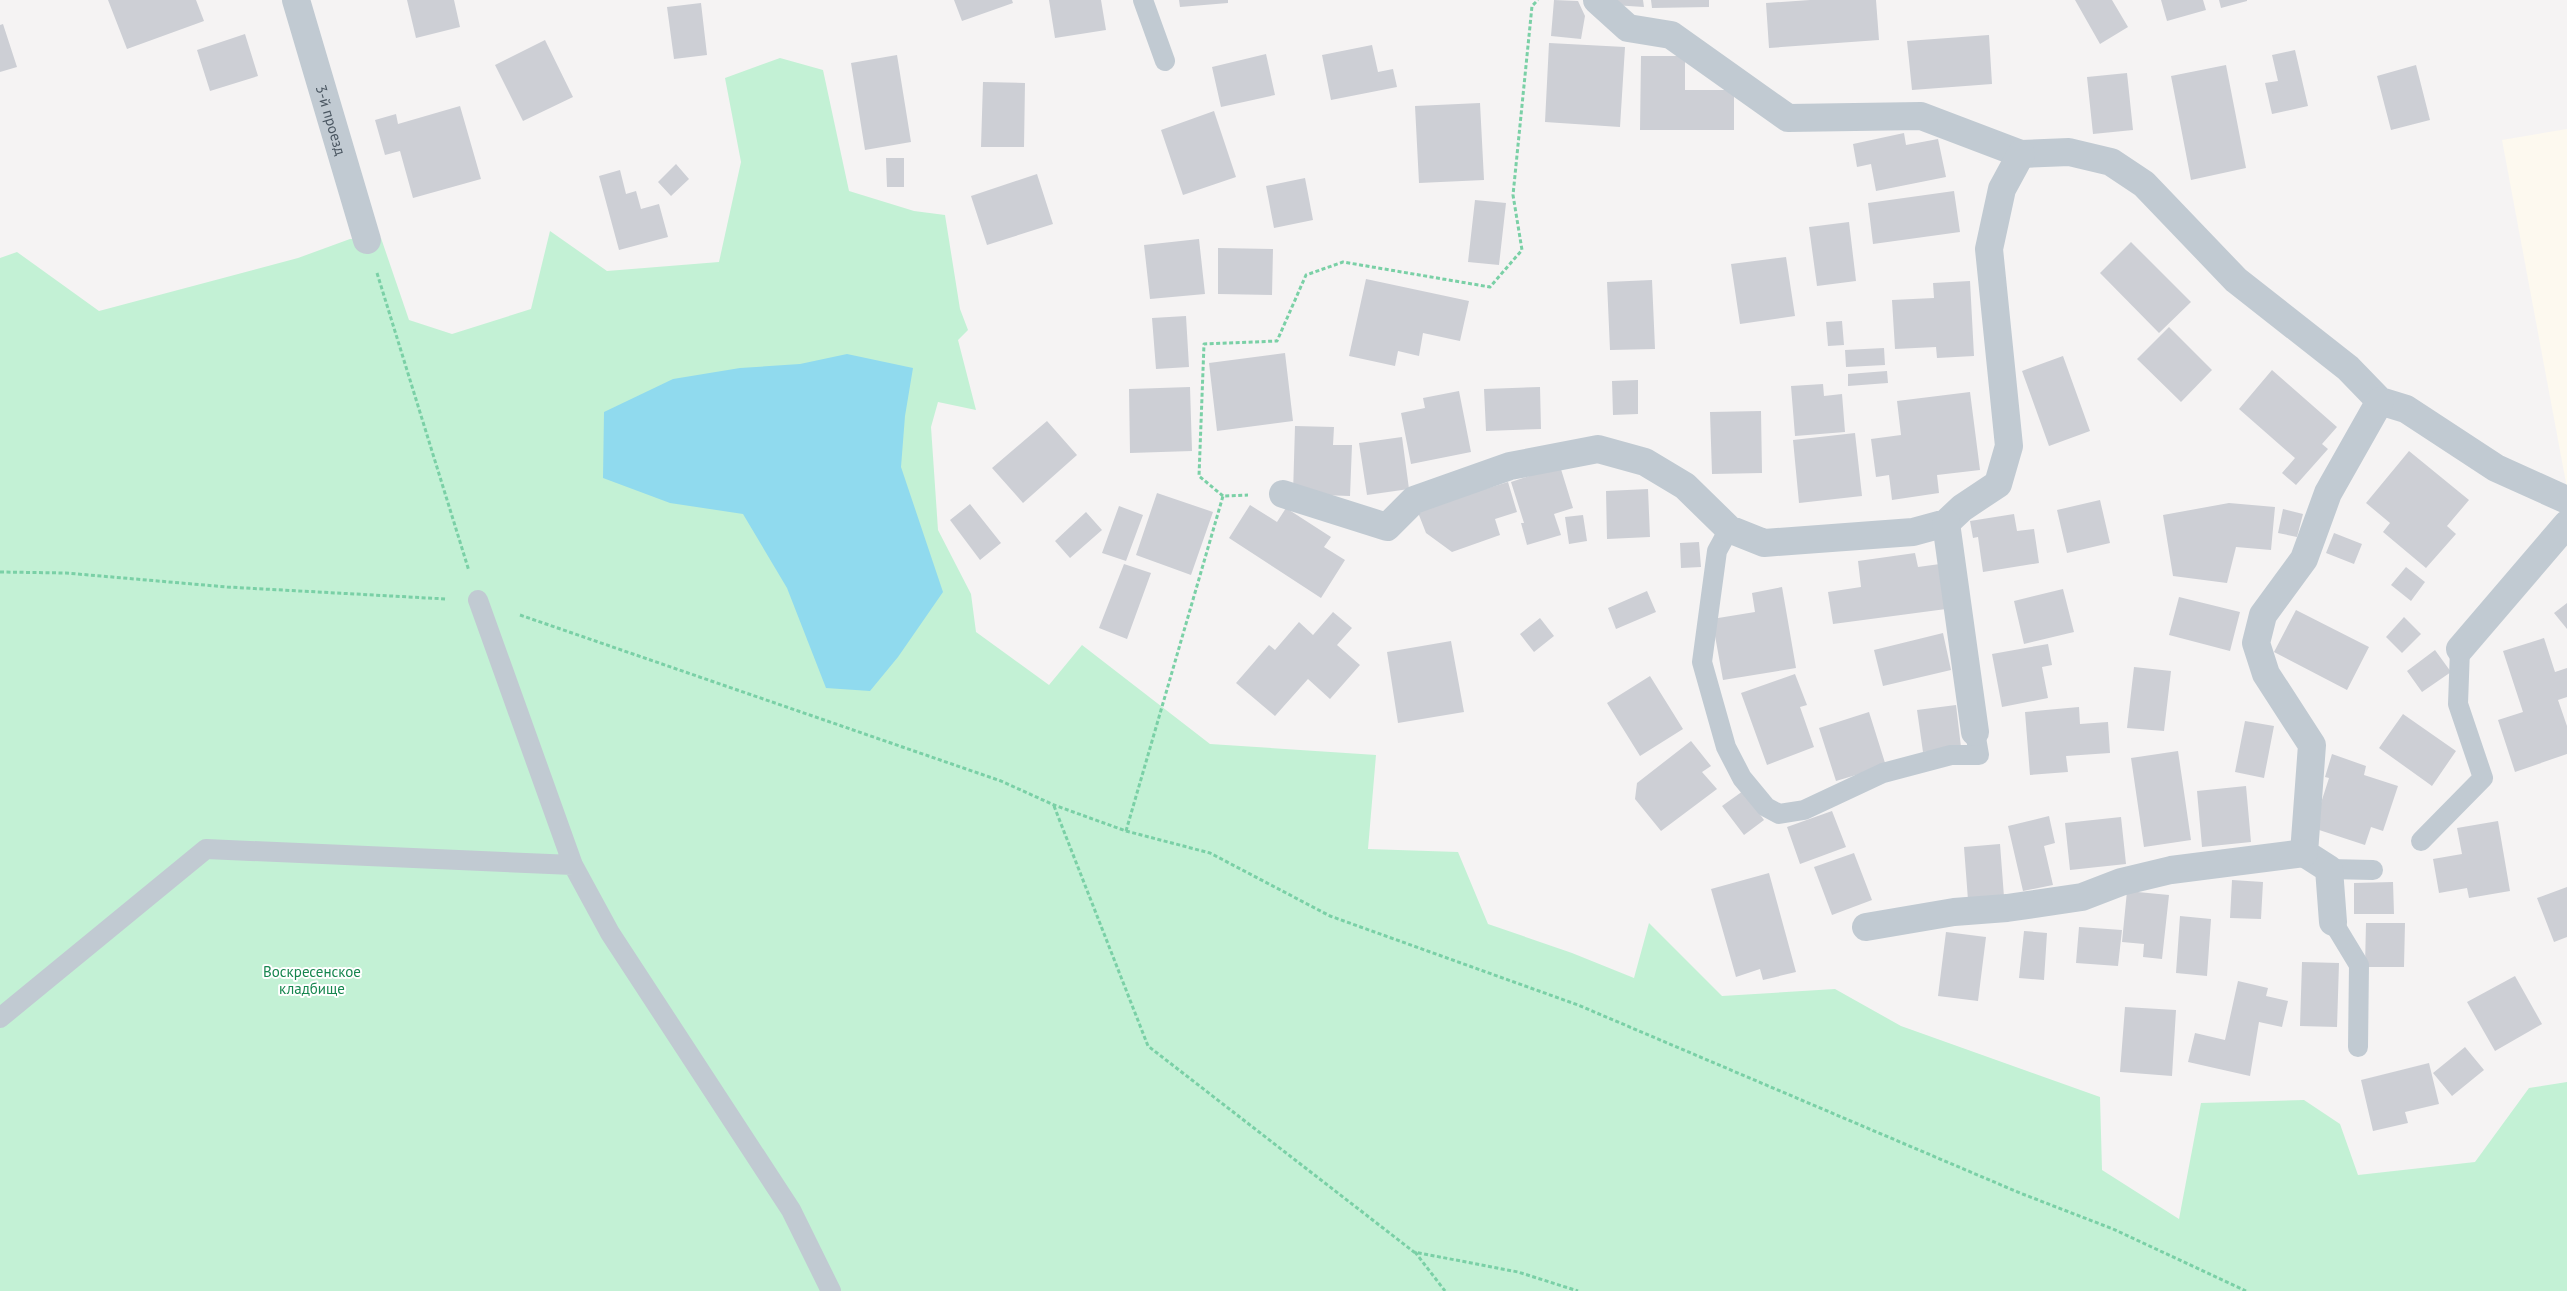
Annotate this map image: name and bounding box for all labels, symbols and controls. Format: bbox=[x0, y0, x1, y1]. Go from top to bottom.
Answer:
street label: 3-й проезд bbox=[312, 82, 351, 157]
park label: Воскресенское кладбище bbox=[263, 962, 361, 998]

